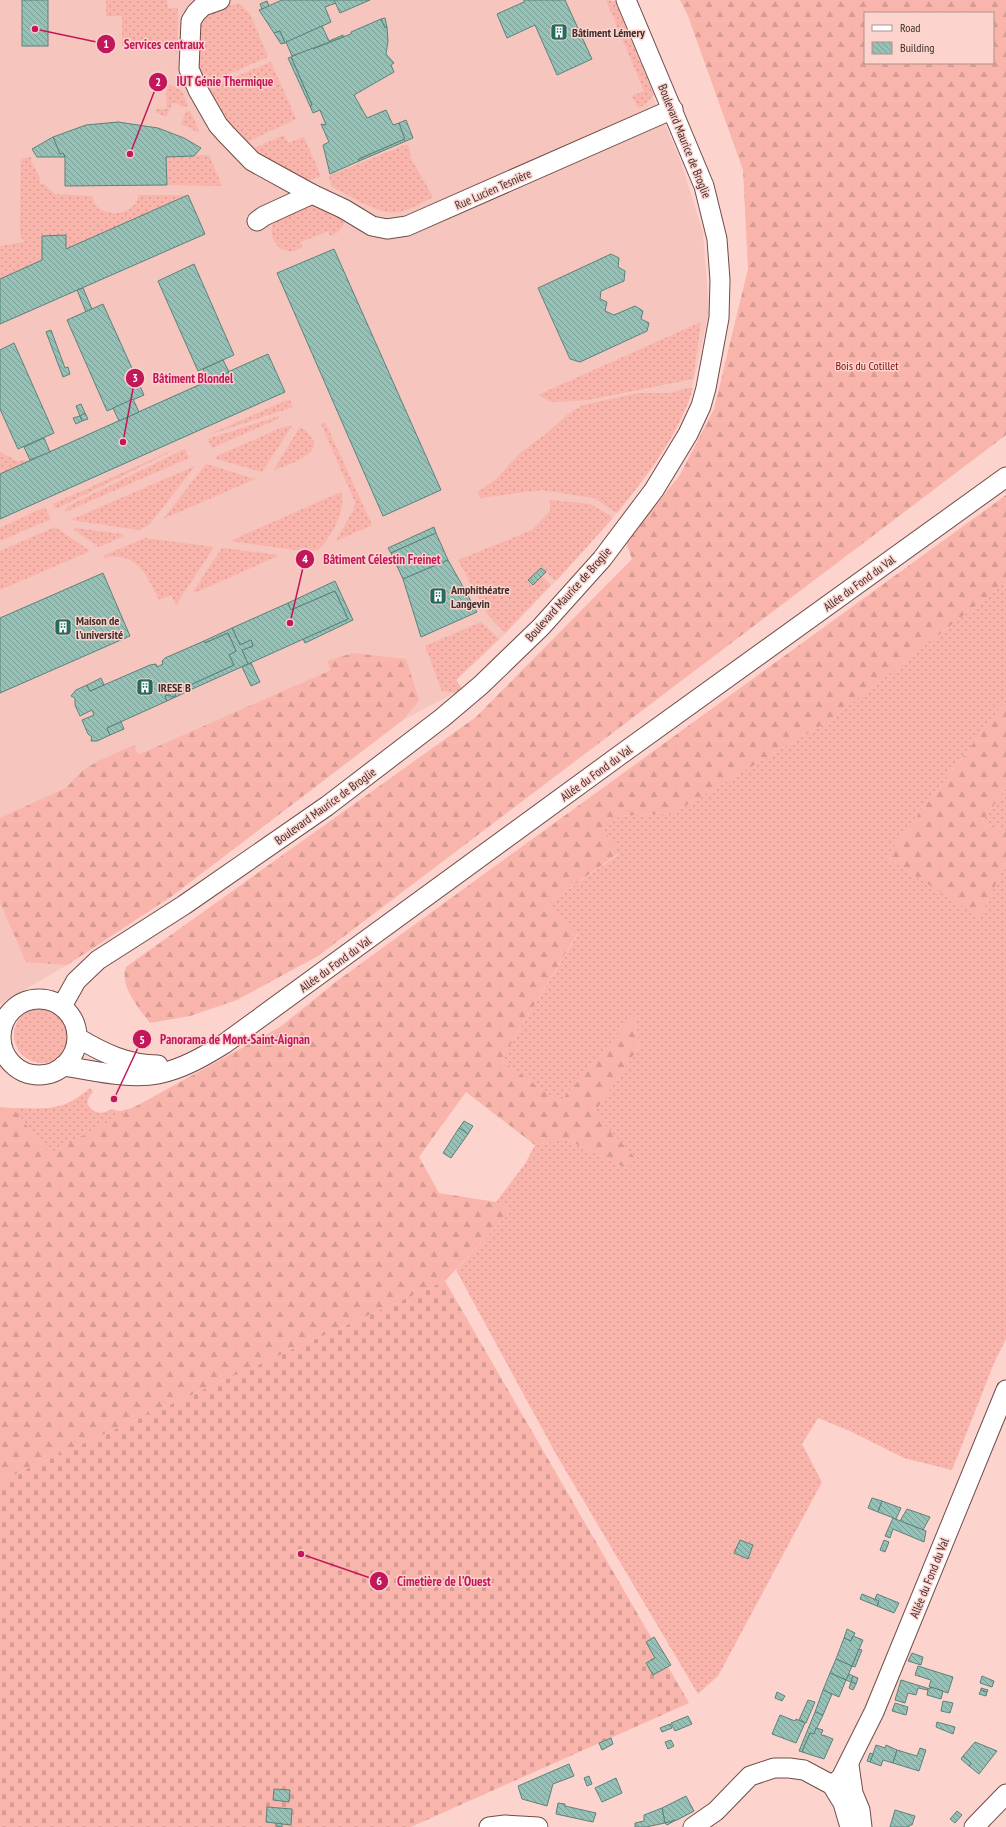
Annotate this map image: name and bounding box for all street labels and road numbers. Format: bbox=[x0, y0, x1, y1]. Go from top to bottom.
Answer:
street label: Boulevard Maurice de Broglie bbox=[655, 82, 715, 200]
street label: Rue Lucien Tesnière bbox=[452, 165, 534, 213]
street label: Boulevard Maurice de Broglie bbox=[522, 544, 614, 644]
street label: Allée du Fond du Val bbox=[820, 552, 898, 614]
street label: Allée du Fond du Val bbox=[557, 742, 635, 804]
street label: Boulevard Maurice de Broglie bbox=[271, 764, 379, 848]
street label: Allée du Fond du Val bbox=[296, 933, 374, 995]
street label: Allée du Fond du Val bbox=[906, 1536, 952, 1620]

